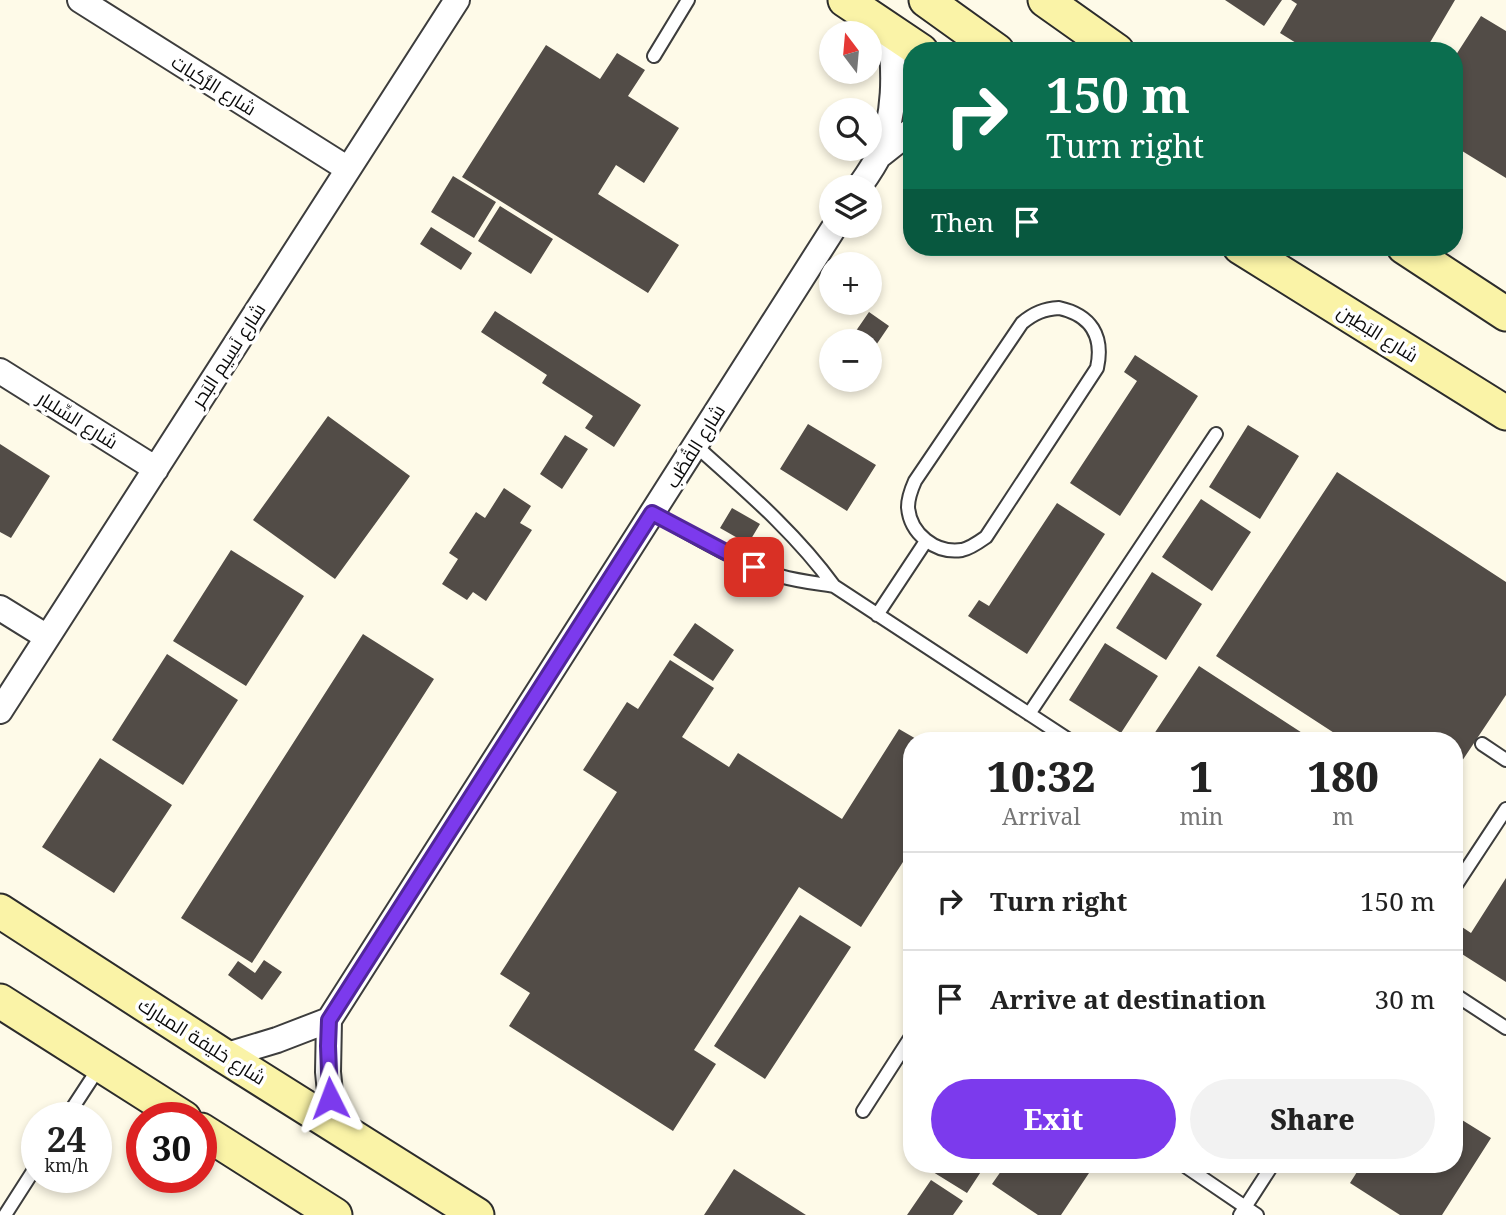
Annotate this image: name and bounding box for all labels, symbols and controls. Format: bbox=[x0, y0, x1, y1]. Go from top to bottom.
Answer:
north arrow bbox=[819, 21, 882, 84]
map controls bbox=[819, 21, 882, 392]
street label: شارع الرُّكبات bbox=[166, 49, 262, 122]
text: 150 m bbox=[1046, 61, 1190, 127]
icon: right bbox=[931, 70, 1022, 161]
button: search bbox=[819, 98, 882, 161]
text: Turn right bbox=[1046, 124, 1204, 167]
button: layers bbox=[819, 175, 882, 238]
icon: arrive bbox=[1008, 203, 1046, 241]
text: Then bbox=[931, 204, 994, 240]
button: + bbox=[819, 252, 882, 315]
street label: شارع نَسِيم البَحر bbox=[184, 298, 272, 413]
street label: شارع البَطِين bbox=[1332, 298, 1423, 369]
button: − bbox=[819, 329, 882, 392]
street label: شارع السِّلبار bbox=[31, 384, 123, 456]
street label: شارع القُطُب bbox=[659, 399, 732, 493]
pin bbox=[724, 537, 784, 597]
icon: arrive bbox=[735, 548, 773, 586]
text: 10:32 bbox=[987, 747, 1095, 804]
text: 1 bbox=[1190, 747, 1213, 804]
text: 180 bbox=[1307, 747, 1379, 804]
text: Arrival bbox=[1002, 800, 1081, 832]
text: min bbox=[1179, 800, 1223, 832]
text: m bbox=[1332, 800, 1354, 832]
icon: right bbox=[931, 882, 969, 920]
text: Turn right bbox=[990, 883, 1127, 919]
text: 150 m bbox=[1360, 883, 1435, 919]
icon: arrive bbox=[931, 980, 969, 1018]
text: Arrive at destination bbox=[990, 981, 1266, 1017]
text: 30 m bbox=[1375, 981, 1435, 1017]
street label: شارع خليفة المبارك bbox=[133, 991, 271, 1092]
position arrow bbox=[293, 1061, 367, 1135]
button: Exit bbox=[931, 1079, 1176, 1159]
button: Share bbox=[1190, 1079, 1435, 1159]
speed limit sign: 30 bbox=[126, 1102, 217, 1193]
text: 24 bbox=[47, 1115, 86, 1162]
text: km/h bbox=[44, 1153, 89, 1177]

